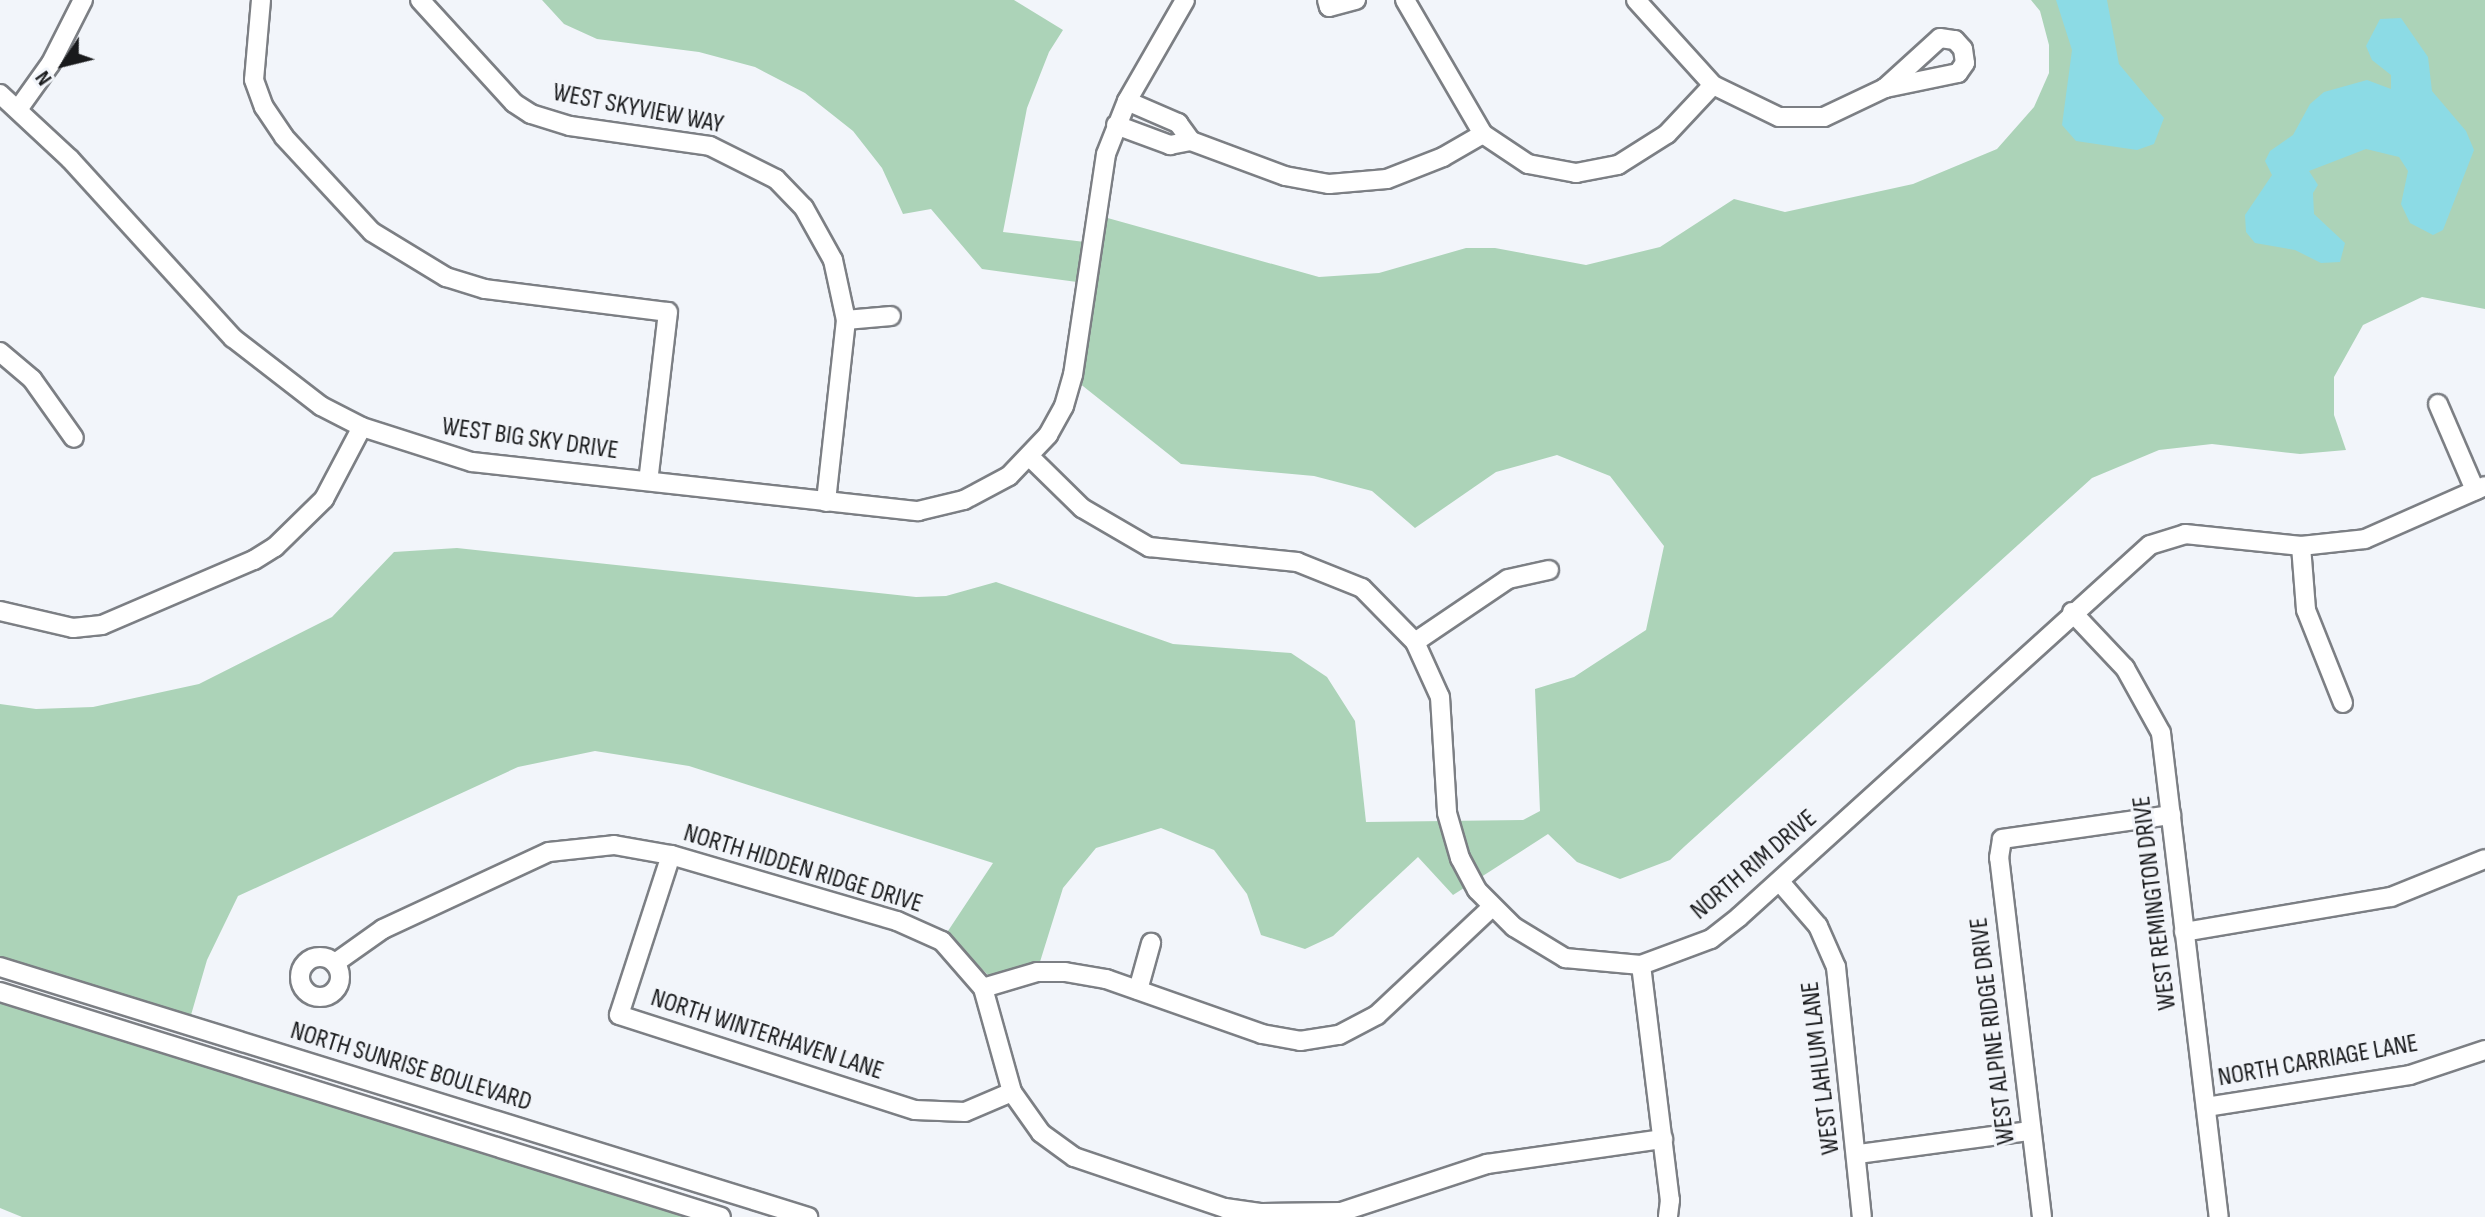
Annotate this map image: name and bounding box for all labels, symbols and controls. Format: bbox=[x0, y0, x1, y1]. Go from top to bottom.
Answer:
north arrow bbox=[24, 24, 104, 104]
text: N bbox=[30, 65, 58, 91]
street label: WEST SKYVIEW WAY bbox=[550, 77, 726, 141]
street label: WEST BIG SKY DRIVE bbox=[440, 411, 620, 467]
street label: WEST REMINGTON DRIVE bbox=[2126, 794, 2184, 1012]
street label: NORTH RIM DRIVE bbox=[1685, 803, 1823, 927]
street label: NORTH HIDDEN RIDGE DRIVE bbox=[680, 818, 926, 920]
street label: WEST ALPINE RIDGE DRIVE bbox=[1964, 916, 2022, 1146]
street label: WEST LAHLUM LANE bbox=[1795, 980, 1847, 1156]
street label: NORTH WINTERHAVEN LANE bbox=[647, 983, 887, 1087]
street label: NORTH SUNRISE BOULEVARD bbox=[287, 1015, 535, 1119]
street label: NORTH CARRIAGE LANE bbox=[2216, 1028, 2420, 1094]

